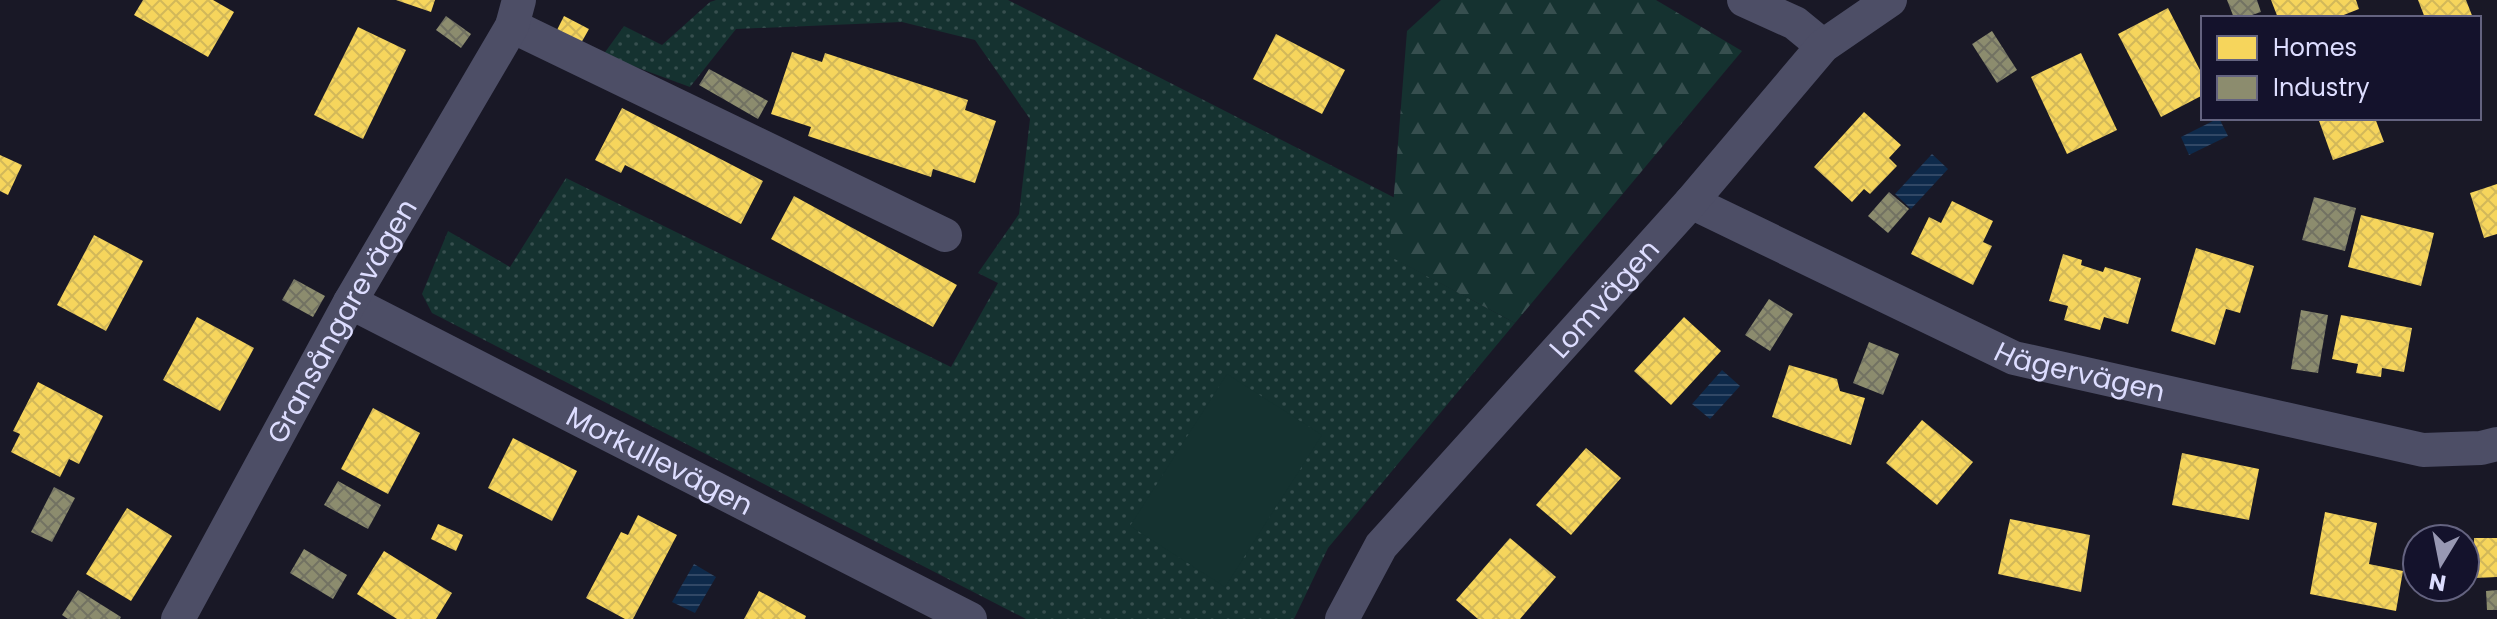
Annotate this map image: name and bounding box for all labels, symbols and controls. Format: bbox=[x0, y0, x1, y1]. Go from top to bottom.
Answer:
legend bbox=[2201, 16, 2481, 120]
text: Homes bbox=[2273, 31, 2357, 64]
text: Industry bbox=[2273, 71, 2370, 104]
street label: Gransångarevägen bbox=[257, 191, 426, 450]
street label: Lomvägen bbox=[1540, 231, 1668, 366]
street label: Hägervägen bbox=[1988, 332, 2169, 411]
street label: Morkullevägen bbox=[560, 396, 760, 524]
north arrow bbox=[2401, 523, 2481, 603]
text: N bbox=[2427, 566, 2448, 599]

